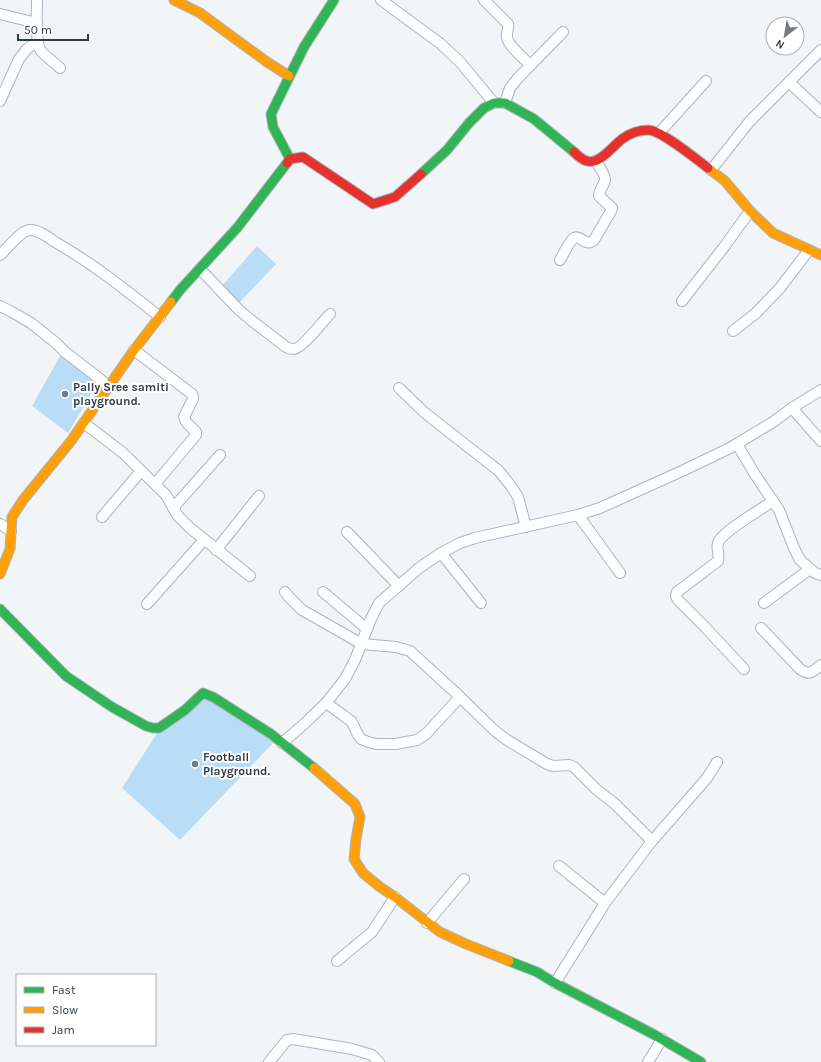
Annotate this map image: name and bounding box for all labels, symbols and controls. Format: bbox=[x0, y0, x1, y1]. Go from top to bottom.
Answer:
scale bar bbox=[18, 16, 88, 42]
north arrow bbox=[765, 16, 805, 56]
text: 50 m bbox=[24, 23, 52, 37]
text: N bbox=[773, 37, 787, 52]
place label: Pally Sree samiti playground. bbox=[73, 380, 169, 408]
marker: Pally Sree samiti playground. bbox=[60, 389, 70, 399]
place label: Football Playground. bbox=[203, 750, 270, 778]
marker: Football Playground. bbox=[190, 759, 200, 769]
legend bbox=[16, 974, 156, 1046]
text: Fast bbox=[52, 983, 76, 997]
text: Slow bbox=[52, 1003, 78, 1017]
text: Jam bbox=[52, 1023, 75, 1037]

